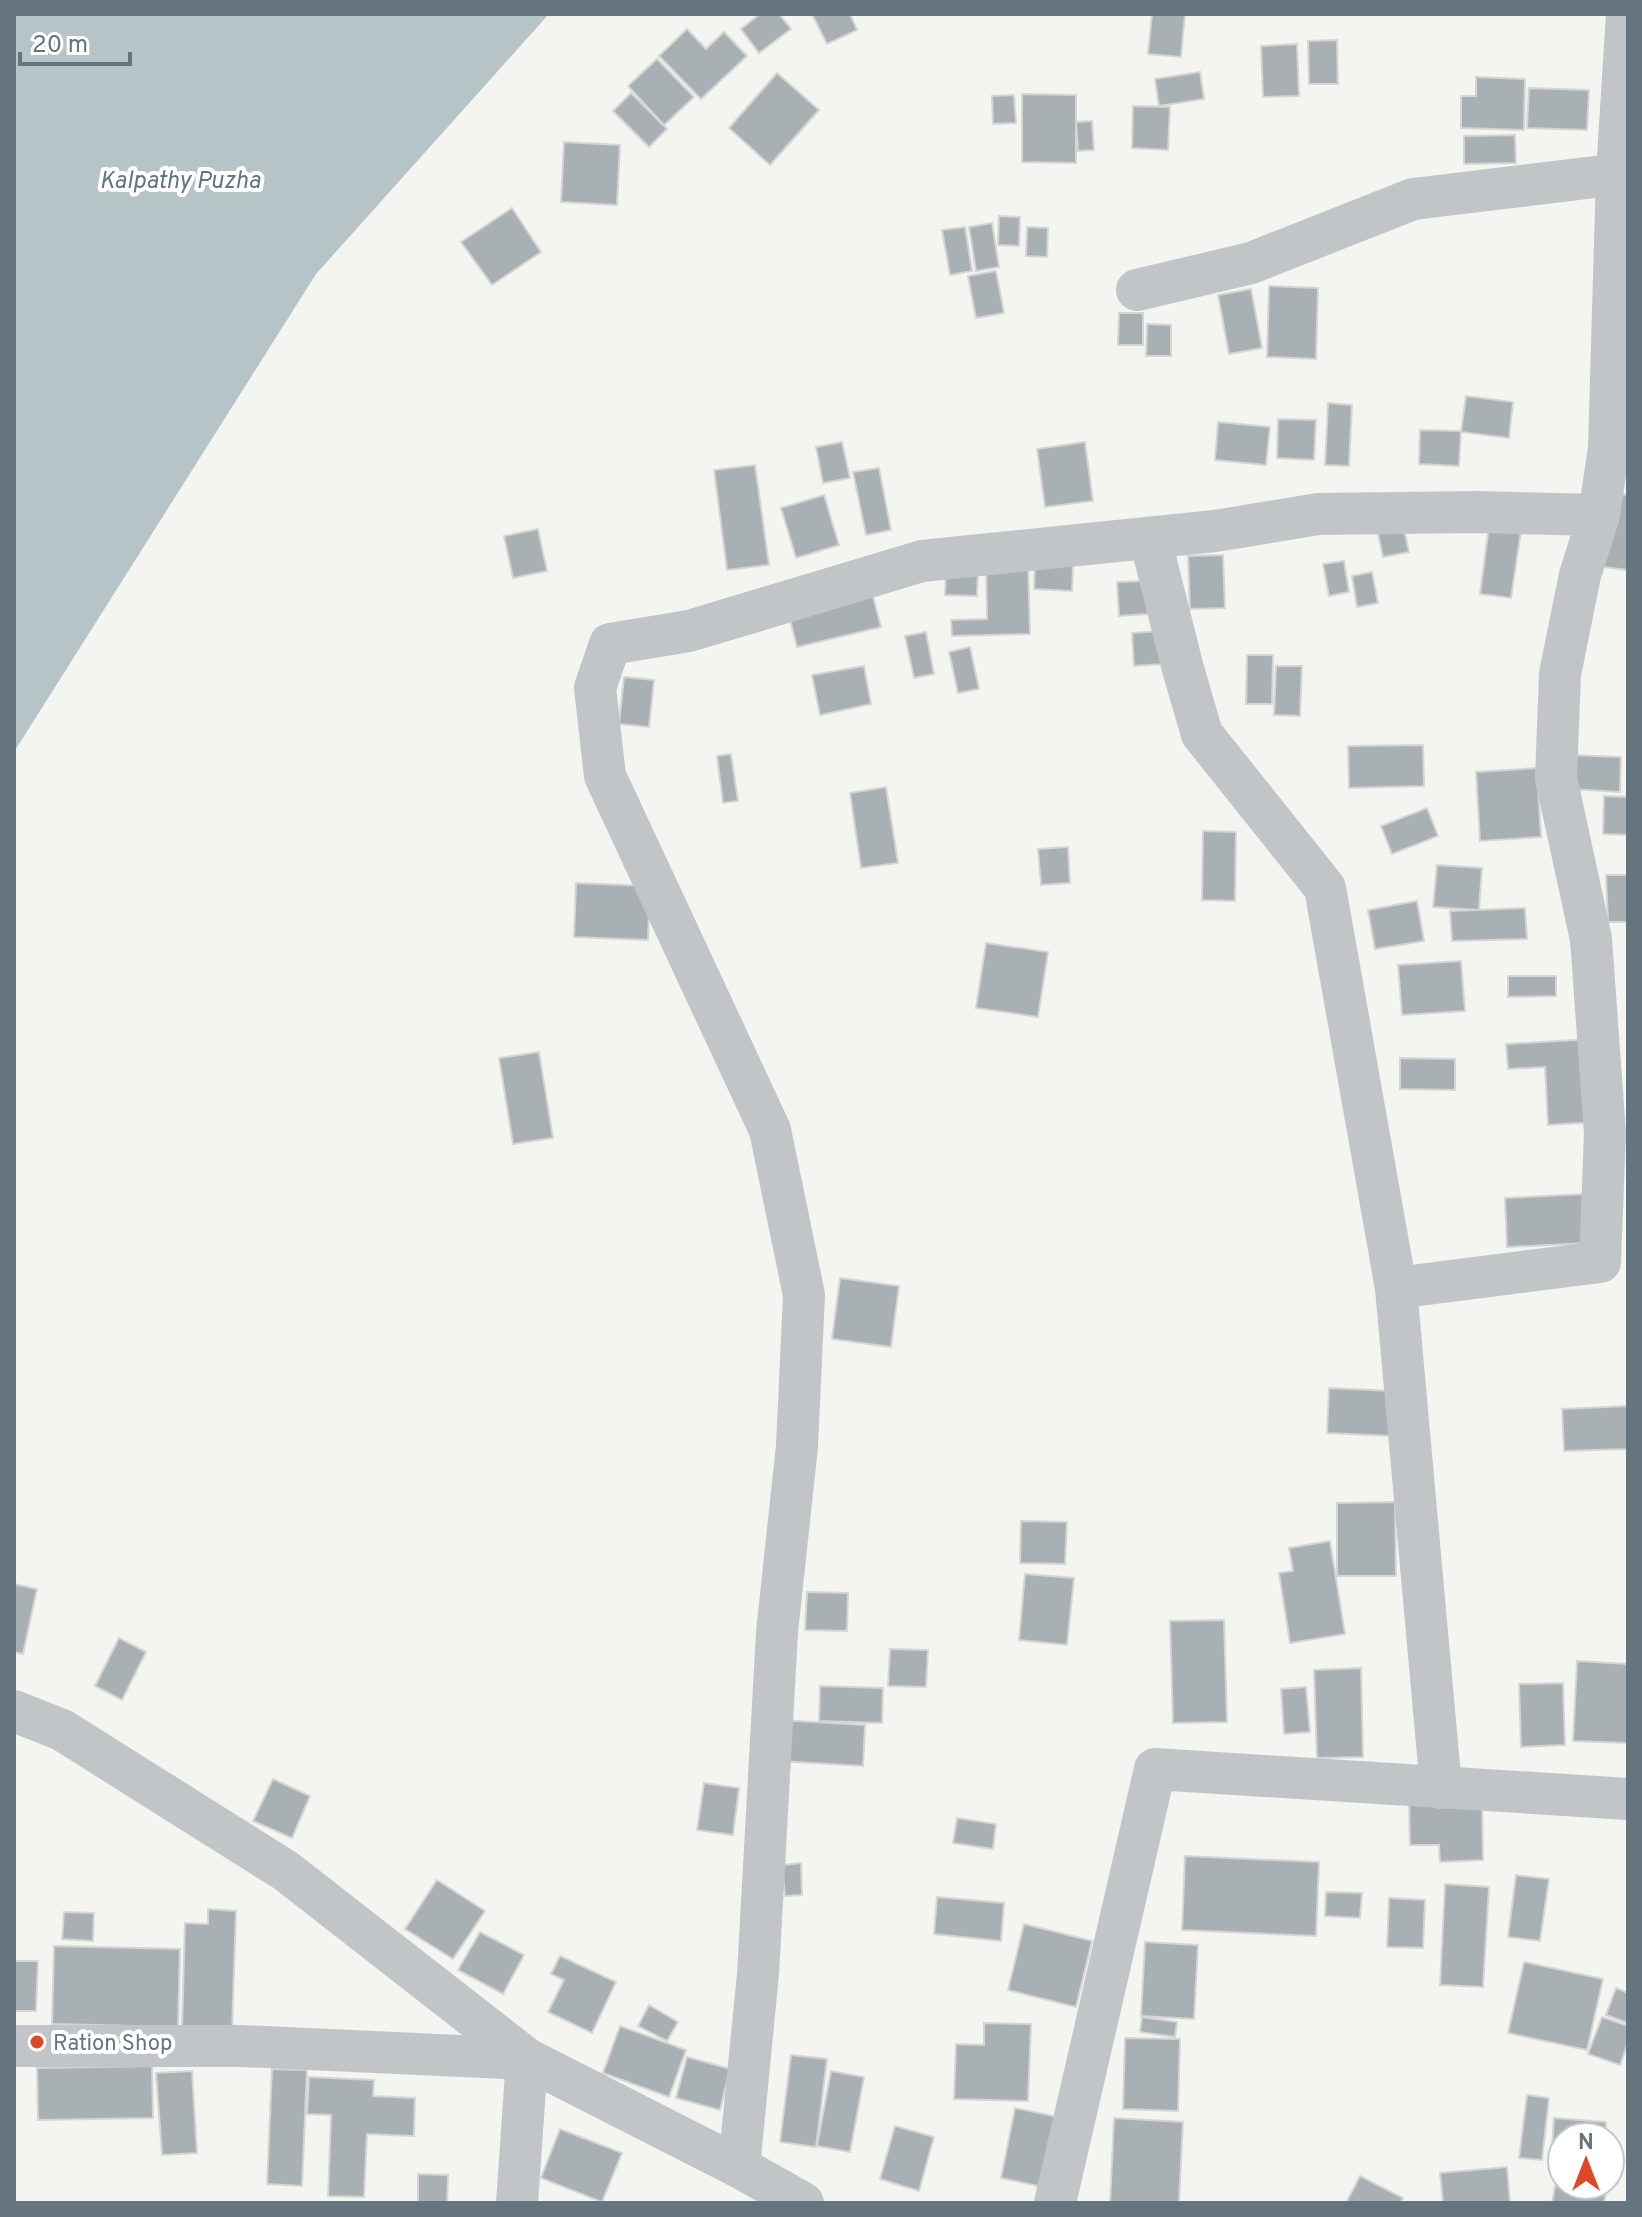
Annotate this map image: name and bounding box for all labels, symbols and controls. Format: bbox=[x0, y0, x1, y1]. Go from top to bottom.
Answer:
scale bar bbox=[20, 16, 130, 66]
text: 20 m bbox=[32, 31, 88, 61]
water label: Kalpathy Puzha bbox=[99, 167, 261, 197]
place label: Ration Shop bbox=[53, 2031, 172, 2058]
marker: Ration Shop bbox=[28, 2033, 46, 2051]
north arrow bbox=[1546, 2121, 1626, 2201]
text: N bbox=[1578, 2130, 1594, 2157]

